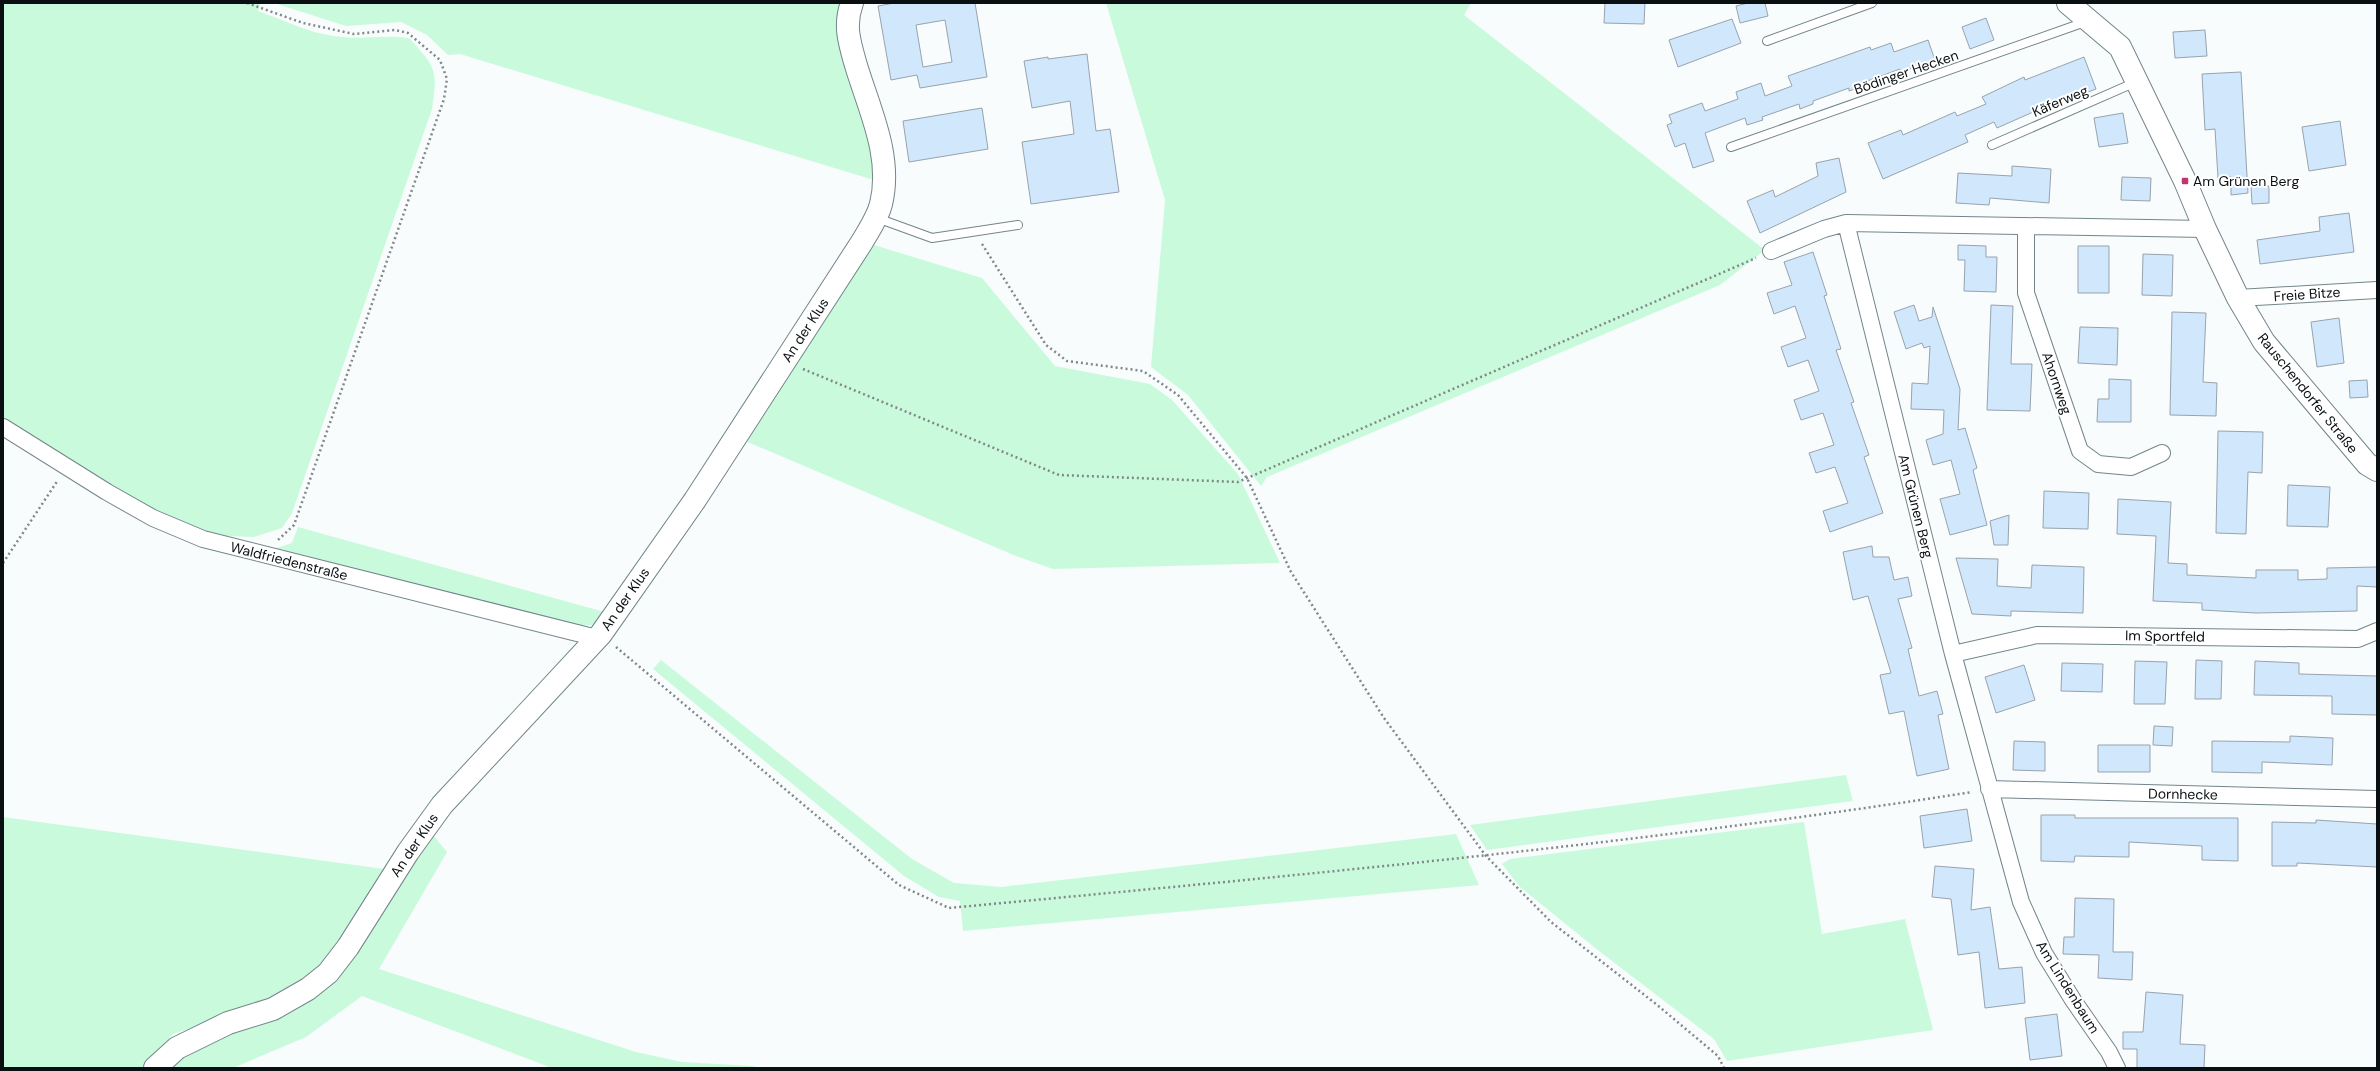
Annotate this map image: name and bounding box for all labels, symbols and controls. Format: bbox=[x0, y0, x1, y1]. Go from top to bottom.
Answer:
street label: Bödinger Hecken bbox=[1851, 46, 1961, 98]
street label: Käferweg bbox=[2029, 81, 2091, 121]
place label: Am Grünen Berg bbox=[2193, 172, 2299, 190]
marker: Am Grünen Berg bbox=[2180, 176, 2190, 186]
street label: Freie Bitze bbox=[2273, 283, 2341, 305]
street label: An der Klus bbox=[778, 294, 832, 366]
street label: Rauschendorfer Straße bbox=[2254, 329, 2362, 457]
street label: Ahornweg bbox=[2038, 349, 2076, 417]
street label: Am Grünen Berg bbox=[1894, 452, 1938, 560]
street label: Waldfriedenstraße bbox=[228, 538, 350, 584]
street label: An der Klus bbox=[597, 564, 653, 634]
street label: Im Sportfeld bbox=[2125, 626, 2205, 646]
street label: Dornhecke bbox=[2148, 784, 2218, 804]
street label: An der Klus bbox=[386, 810, 442, 880]
street label: Am Lindenbaum bbox=[2032, 937, 2104, 1037]

